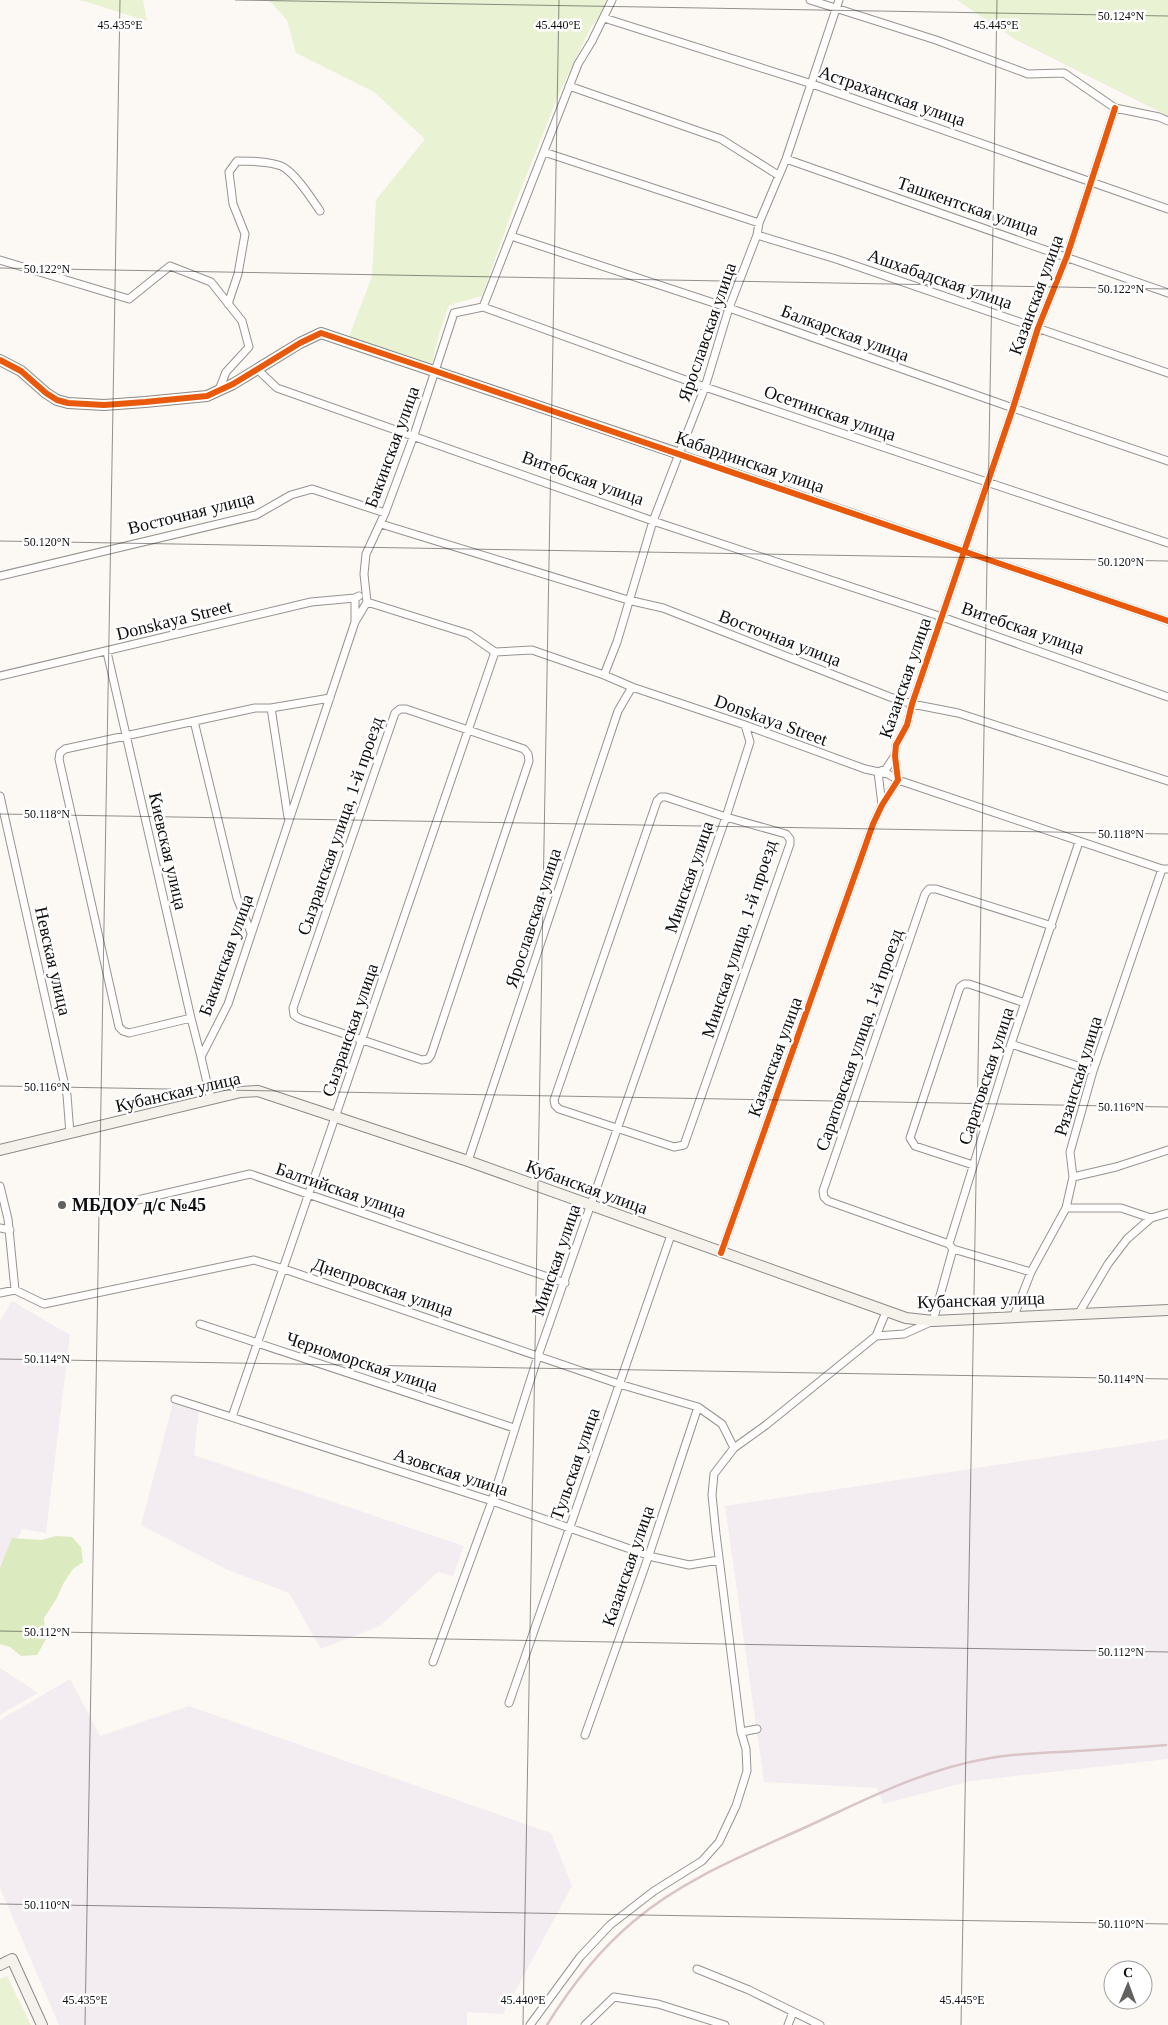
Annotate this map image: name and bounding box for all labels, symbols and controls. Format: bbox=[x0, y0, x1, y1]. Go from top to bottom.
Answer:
text: 50.124°N bbox=[1098, 9, 1145, 23]
text: 45.435°E bbox=[97, 18, 143, 32]
text: 45.440°E bbox=[535, 18, 581, 32]
text: 45.445°E bbox=[973, 18, 1019, 32]
street label: Астраханская улица bbox=[816, 62, 968, 130]
street label: Ташкентская улица bbox=[895, 172, 1041, 240]
street label: Казанская улица bbox=[1005, 232, 1067, 358]
street label: Ашхабадская улица bbox=[865, 245, 1015, 313]
street label: Ярославская улица bbox=[674, 260, 740, 404]
text: 50.122°N bbox=[24, 262, 71, 276]
text: 50.122°N bbox=[1098, 282, 1145, 296]
street label: Балкарская улица bbox=[778, 301, 912, 365]
street label: Осетинская улица bbox=[761, 381, 899, 445]
street label: Бакинская улица bbox=[361, 383, 423, 511]
street label: Кабардинская улица bbox=[673, 427, 827, 497]
street label: Витебская улица bbox=[519, 447, 647, 509]
street label: Восточная улица bbox=[126, 488, 256, 538]
text: 50.120°N bbox=[24, 535, 71, 549]
text: 50.120°N bbox=[1098, 555, 1145, 569]
street label: Donskaya Street bbox=[114, 596, 234, 644]
street label: Витебская улица bbox=[959, 598, 1087, 658]
street label: Восточная улица bbox=[716, 605, 844, 671]
street label: Казанская улица bbox=[875, 615, 935, 741]
street label: Donskaya Street bbox=[712, 690, 830, 750]
street label: Сызранская улица, 1-й проезд bbox=[293, 714, 387, 938]
street label: Киевская улица bbox=[145, 790, 191, 912]
text: 50.118°N bbox=[24, 807, 70, 821]
street label: Минская улица bbox=[661, 818, 717, 936]
text: 50.118°N bbox=[1098, 827, 1144, 841]
street label: Минская улица, 1-й проезд bbox=[697, 837, 781, 1041]
street label: Ярославская улица bbox=[501, 846, 565, 990]
street label: Бакинская улица bbox=[195, 891, 257, 1019]
street label: Невская улица bbox=[31, 905, 75, 1017]
street label: Саратовская улица, 1-й проезд bbox=[812, 926, 906, 1154]
street label: Сызранская улица bbox=[318, 961, 382, 1099]
street label: Казанская улица bbox=[744, 994, 806, 1120]
street label: Саратовская улица bbox=[954, 1005, 1018, 1147]
street label: Рязанская улица bbox=[1050, 1014, 1106, 1138]
street label: Кубанская улица bbox=[113, 1068, 243, 1116]
text: 50.116°N bbox=[24, 1080, 70, 1094]
text: 50.116°N bbox=[1098, 1100, 1144, 1114]
street label: Кубанская улица bbox=[523, 1156, 651, 1218]
street label: Балтийская улица bbox=[273, 1158, 409, 1222]
place label: МБДОУ д/с №45 bbox=[72, 1195, 206, 1215]
marker: МБДОУ д/с №45 bbox=[56, 1199, 68, 1211]
street label: Минская улица bbox=[528, 1201, 584, 1319]
street label: Днепровская улица bbox=[310, 1254, 456, 1320]
street label: Кубанская улица bbox=[917, 1288, 1045, 1312]
street label: Черноморская улица bbox=[284, 1328, 440, 1396]
text: 50.114°N bbox=[24, 1352, 70, 1366]
text: 50.114°N bbox=[1098, 1372, 1144, 1386]
street label: Тульская улица bbox=[546, 1405, 604, 1523]
street label: Азовская улица bbox=[391, 1444, 511, 1500]
street label: Казанская улица bbox=[598, 1503, 658, 1629]
text: 50.112°N bbox=[24, 1625, 70, 1639]
text: 50.112°N bbox=[1098, 1645, 1144, 1659]
text: 50.110°N bbox=[24, 1898, 70, 1912]
text: 50.110°N bbox=[1098, 1917, 1144, 1931]
north arrow bbox=[1103, 1960, 1153, 2010]
text: С bbox=[1123, 1965, 1133, 1980]
text: 45.435°E bbox=[62, 1993, 108, 2007]
text: 45.440°E bbox=[500, 1993, 546, 2007]
text: 45.445°E bbox=[939, 1993, 985, 2007]

